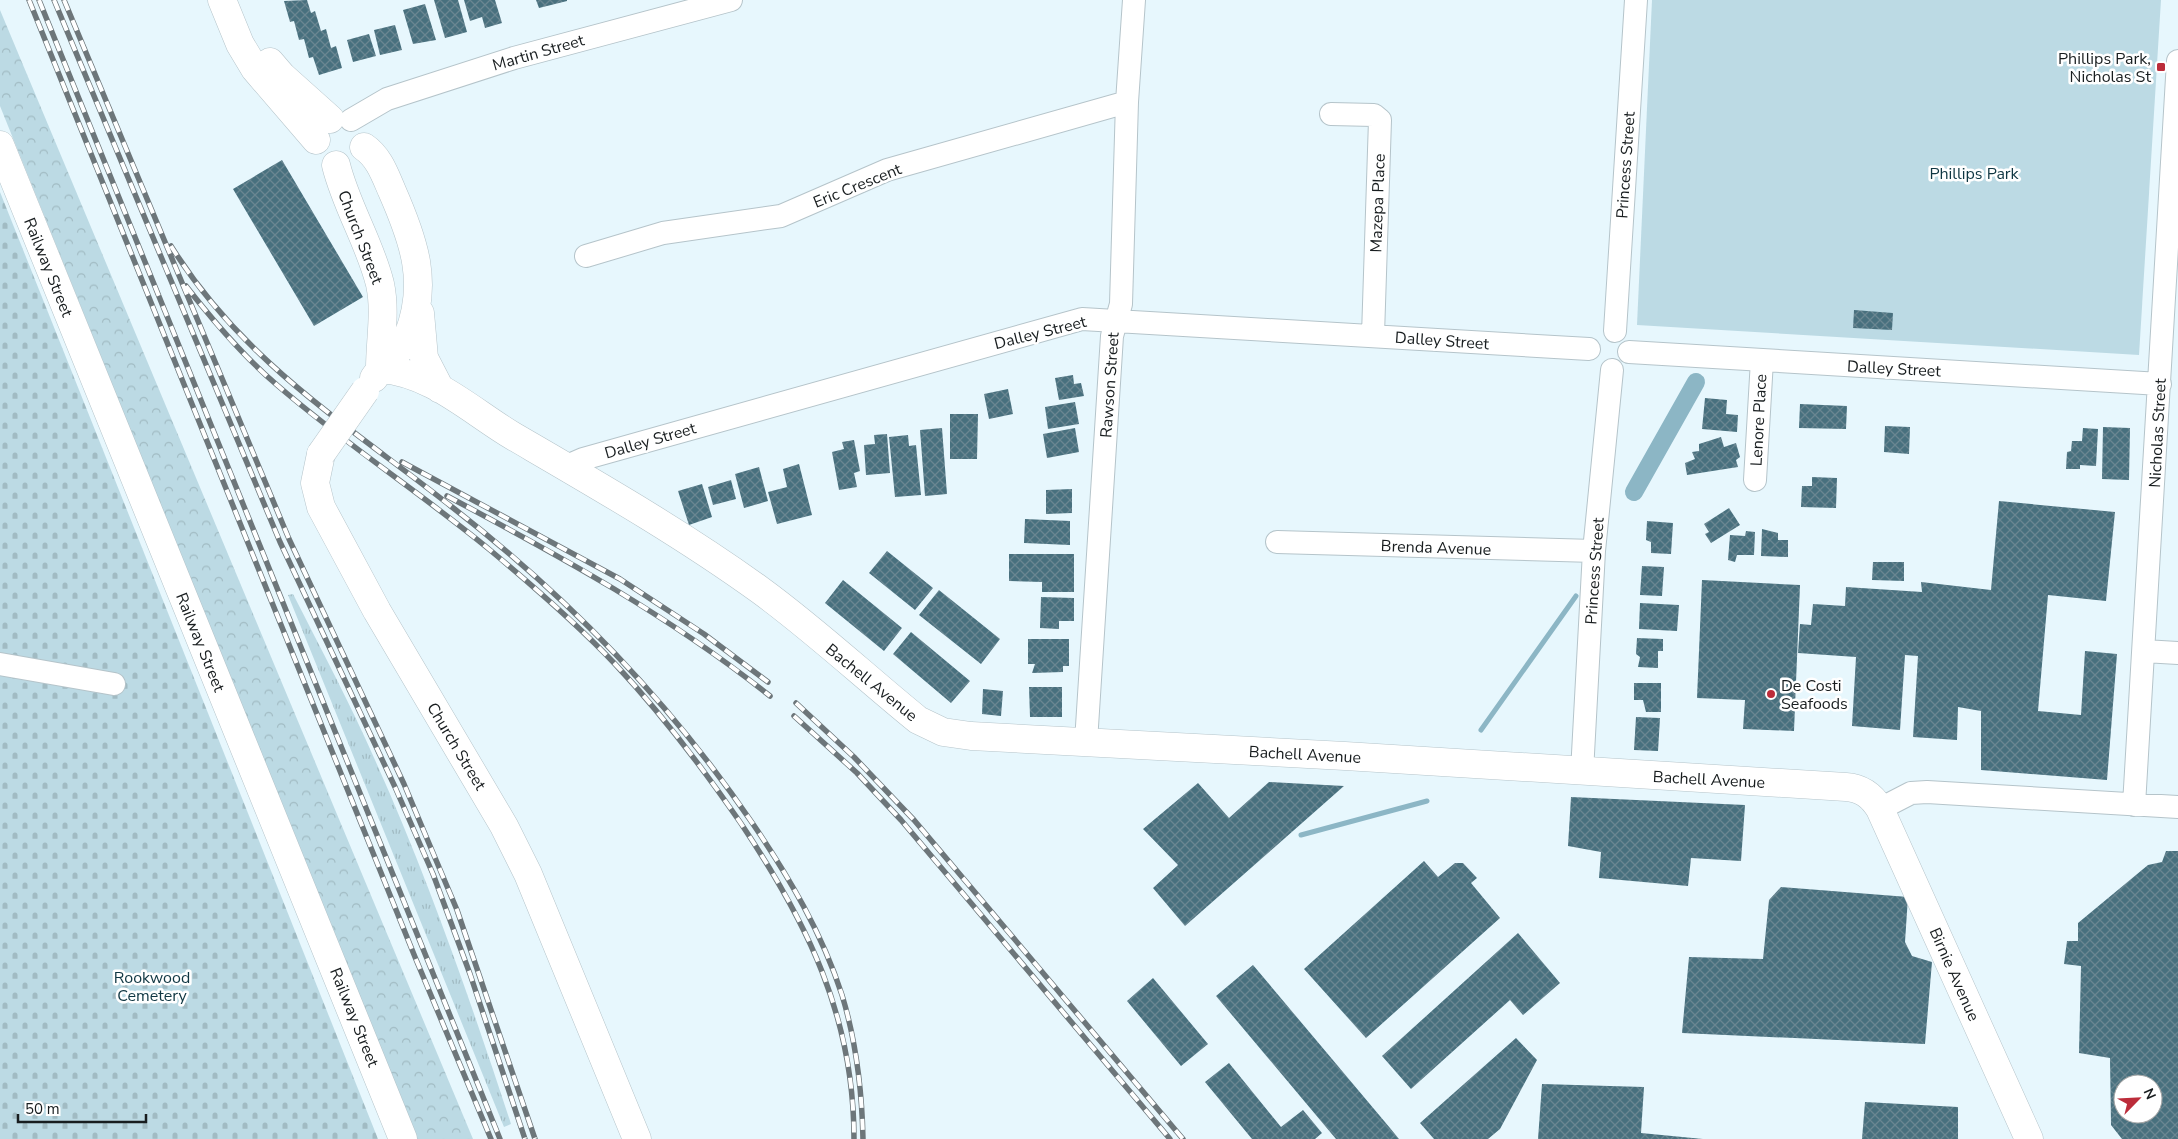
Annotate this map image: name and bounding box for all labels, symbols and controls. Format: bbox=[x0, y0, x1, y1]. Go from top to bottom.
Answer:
street label: Martin Street bbox=[490, 29, 587, 77]
place label: Phillips Park, Nicholas St bbox=[2058, 48, 2151, 88]
marker: Phillips Park, Nicholas St bbox=[2155, 61, 2167, 73]
street label: Princess Street bbox=[1611, 110, 1641, 219]
street label: Mazepa Place bbox=[1365, 153, 1391, 253]
street label: Eric Crescent bbox=[810, 158, 905, 214]
park label: Phillips Park bbox=[1929, 163, 2020, 185]
street label: Church Street bbox=[332, 187, 388, 288]
street label: Railway Street bbox=[18, 215, 78, 321]
street label: Dalley Street bbox=[992, 311, 1089, 355]
street label: Dalley Street bbox=[1394, 327, 1490, 355]
street label: Rawson Street bbox=[1095, 331, 1125, 439]
street label: Dalley Street bbox=[1846, 356, 1942, 382]
street label: Lenore Place bbox=[1746, 373, 1772, 467]
street label: Nicholas Street bbox=[2144, 377, 2172, 488]
street label: Dalley Street bbox=[602, 417, 699, 465]
street label: Princess Street bbox=[1580, 516, 1610, 625]
street label: Brenda Avenue bbox=[1380, 535, 1492, 561]
street label: Railway Street bbox=[170, 590, 230, 696]
street label: Bachell Avenue bbox=[821, 639, 922, 727]
place label: De Costi Seafoods bbox=[1781, 675, 1848, 715]
marker: De Costi Seafoods bbox=[1765, 688, 1777, 700]
street label: Church Street bbox=[421, 699, 491, 795]
street label: Bachell Avenue bbox=[1248, 741, 1362, 769]
street label: Bachell Avenue bbox=[1652, 766, 1766, 794]
street label: Birnie Avenue bbox=[1924, 924, 1985, 1025]
street label: Railway Street bbox=[324, 965, 384, 1071]
park label: Rookwood Cemetery bbox=[114, 967, 190, 1007]
north arrow bbox=[2113, 1074, 2163, 1124]
text: N bbox=[2139, 1085, 2160, 1103]
scale bar bbox=[18, 1092, 145, 1124]
text: 50 m bbox=[25, 1099, 60, 1119]

